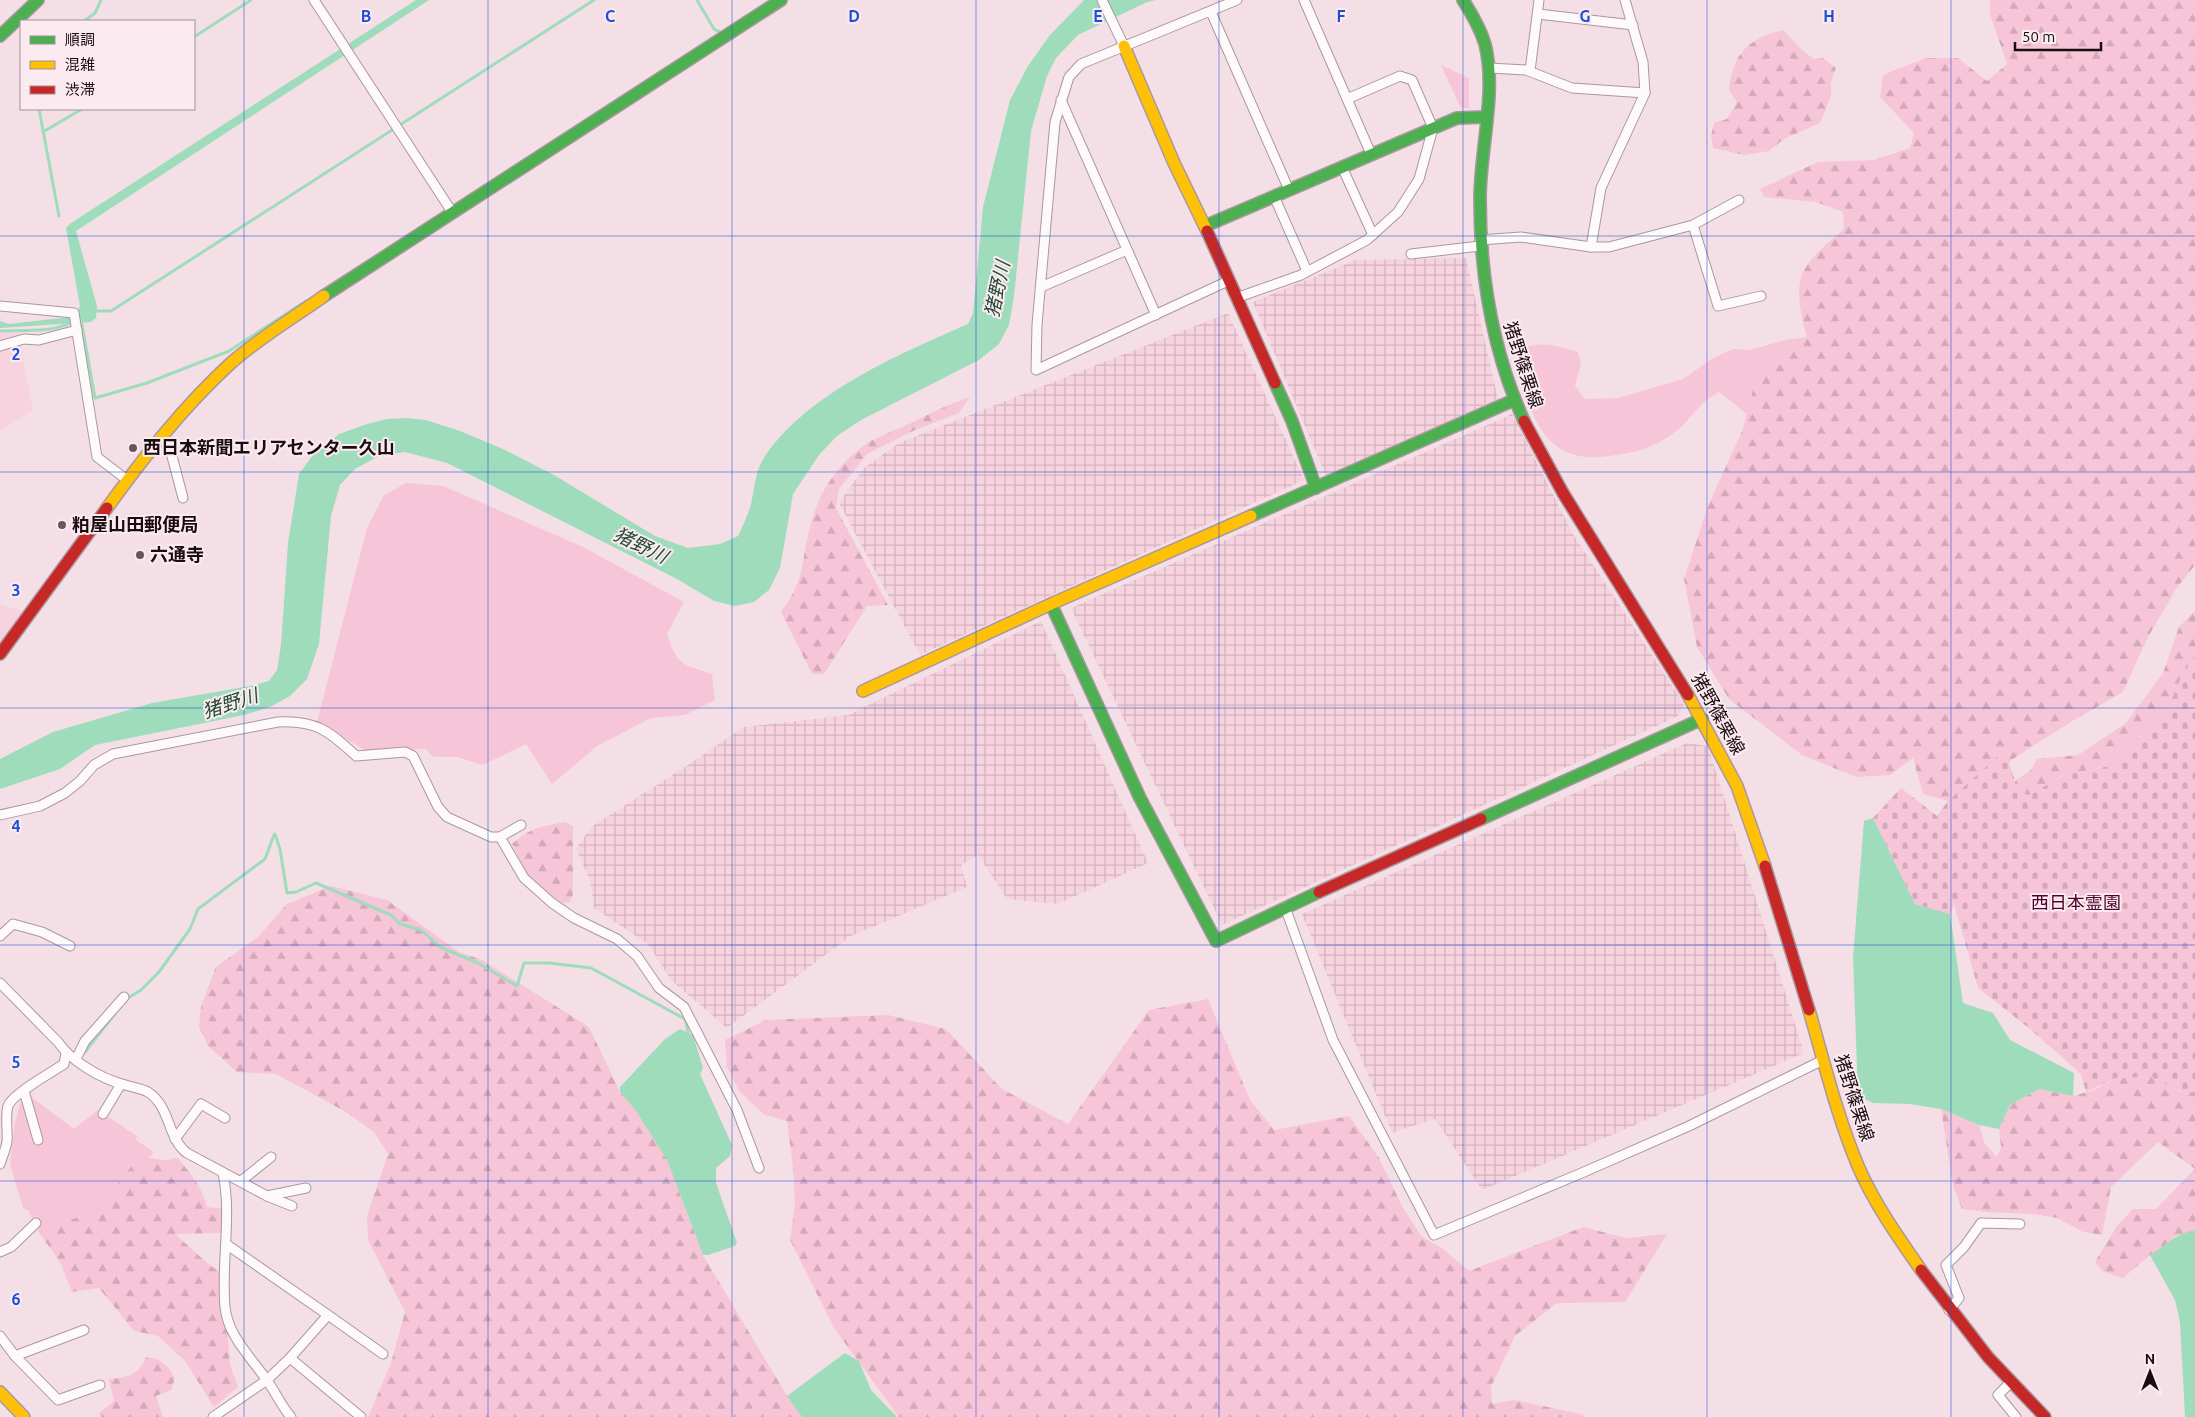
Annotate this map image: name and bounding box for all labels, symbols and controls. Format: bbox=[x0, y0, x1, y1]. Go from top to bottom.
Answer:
text: B bbox=[361, 7, 371, 25]
text: C bbox=[605, 7, 615, 25]
text: D bbox=[848, 7, 860, 25]
text: E bbox=[1093, 7, 1103, 25]
text: F bbox=[1337, 7, 1346, 25]
text: G bbox=[1579, 7, 1591, 25]
text: H bbox=[1823, 7, 1835, 25]
legend bbox=[20, 20, 195, 110]
scale bar bbox=[2015, 20, 2101, 52]
text: 50 m bbox=[2022, 28, 2055, 45]
text: 順調 bbox=[65, 31, 95, 48]
text: 混雑 bbox=[65, 56, 95, 73]
text: 渋滞 bbox=[65, 81, 95, 98]
water label: 猪野川 bbox=[980, 257, 1014, 319]
street label: 猪野篠栗線 bbox=[1501, 319, 1547, 411]
text: 2 bbox=[11, 345, 21, 363]
place label: 西日本新聞エリアセンター久山 bbox=[143, 437, 395, 457]
marker: 西日本新聞エリアセンター久山 bbox=[127, 442, 139, 454]
place label: 粕屋山田郵便局 bbox=[72, 514, 198, 534]
marker: 粕屋山田郵便局 bbox=[56, 519, 68, 531]
water label: 猪野川 bbox=[611, 523, 673, 568]
place label: 六通寺 bbox=[150, 544, 204, 564]
marker: 六通寺 bbox=[134, 549, 146, 561]
text: 3 bbox=[11, 581, 21, 599]
street label: 猪野篠栗線 bbox=[1688, 669, 1749, 758]
water label: 猪野川 bbox=[199, 683, 262, 722]
text: 4 bbox=[11, 817, 21, 835]
park label: 西日本霊園 bbox=[2031, 892, 2121, 912]
street label: 猪野篠栗線 bbox=[1832, 1052, 1878, 1144]
text: 5 bbox=[11, 1053, 21, 1071]
text: 6 bbox=[11, 1290, 21, 1308]
north arrow bbox=[2125, 1347, 2175, 1397]
text: N bbox=[2145, 1351, 2155, 1367]

